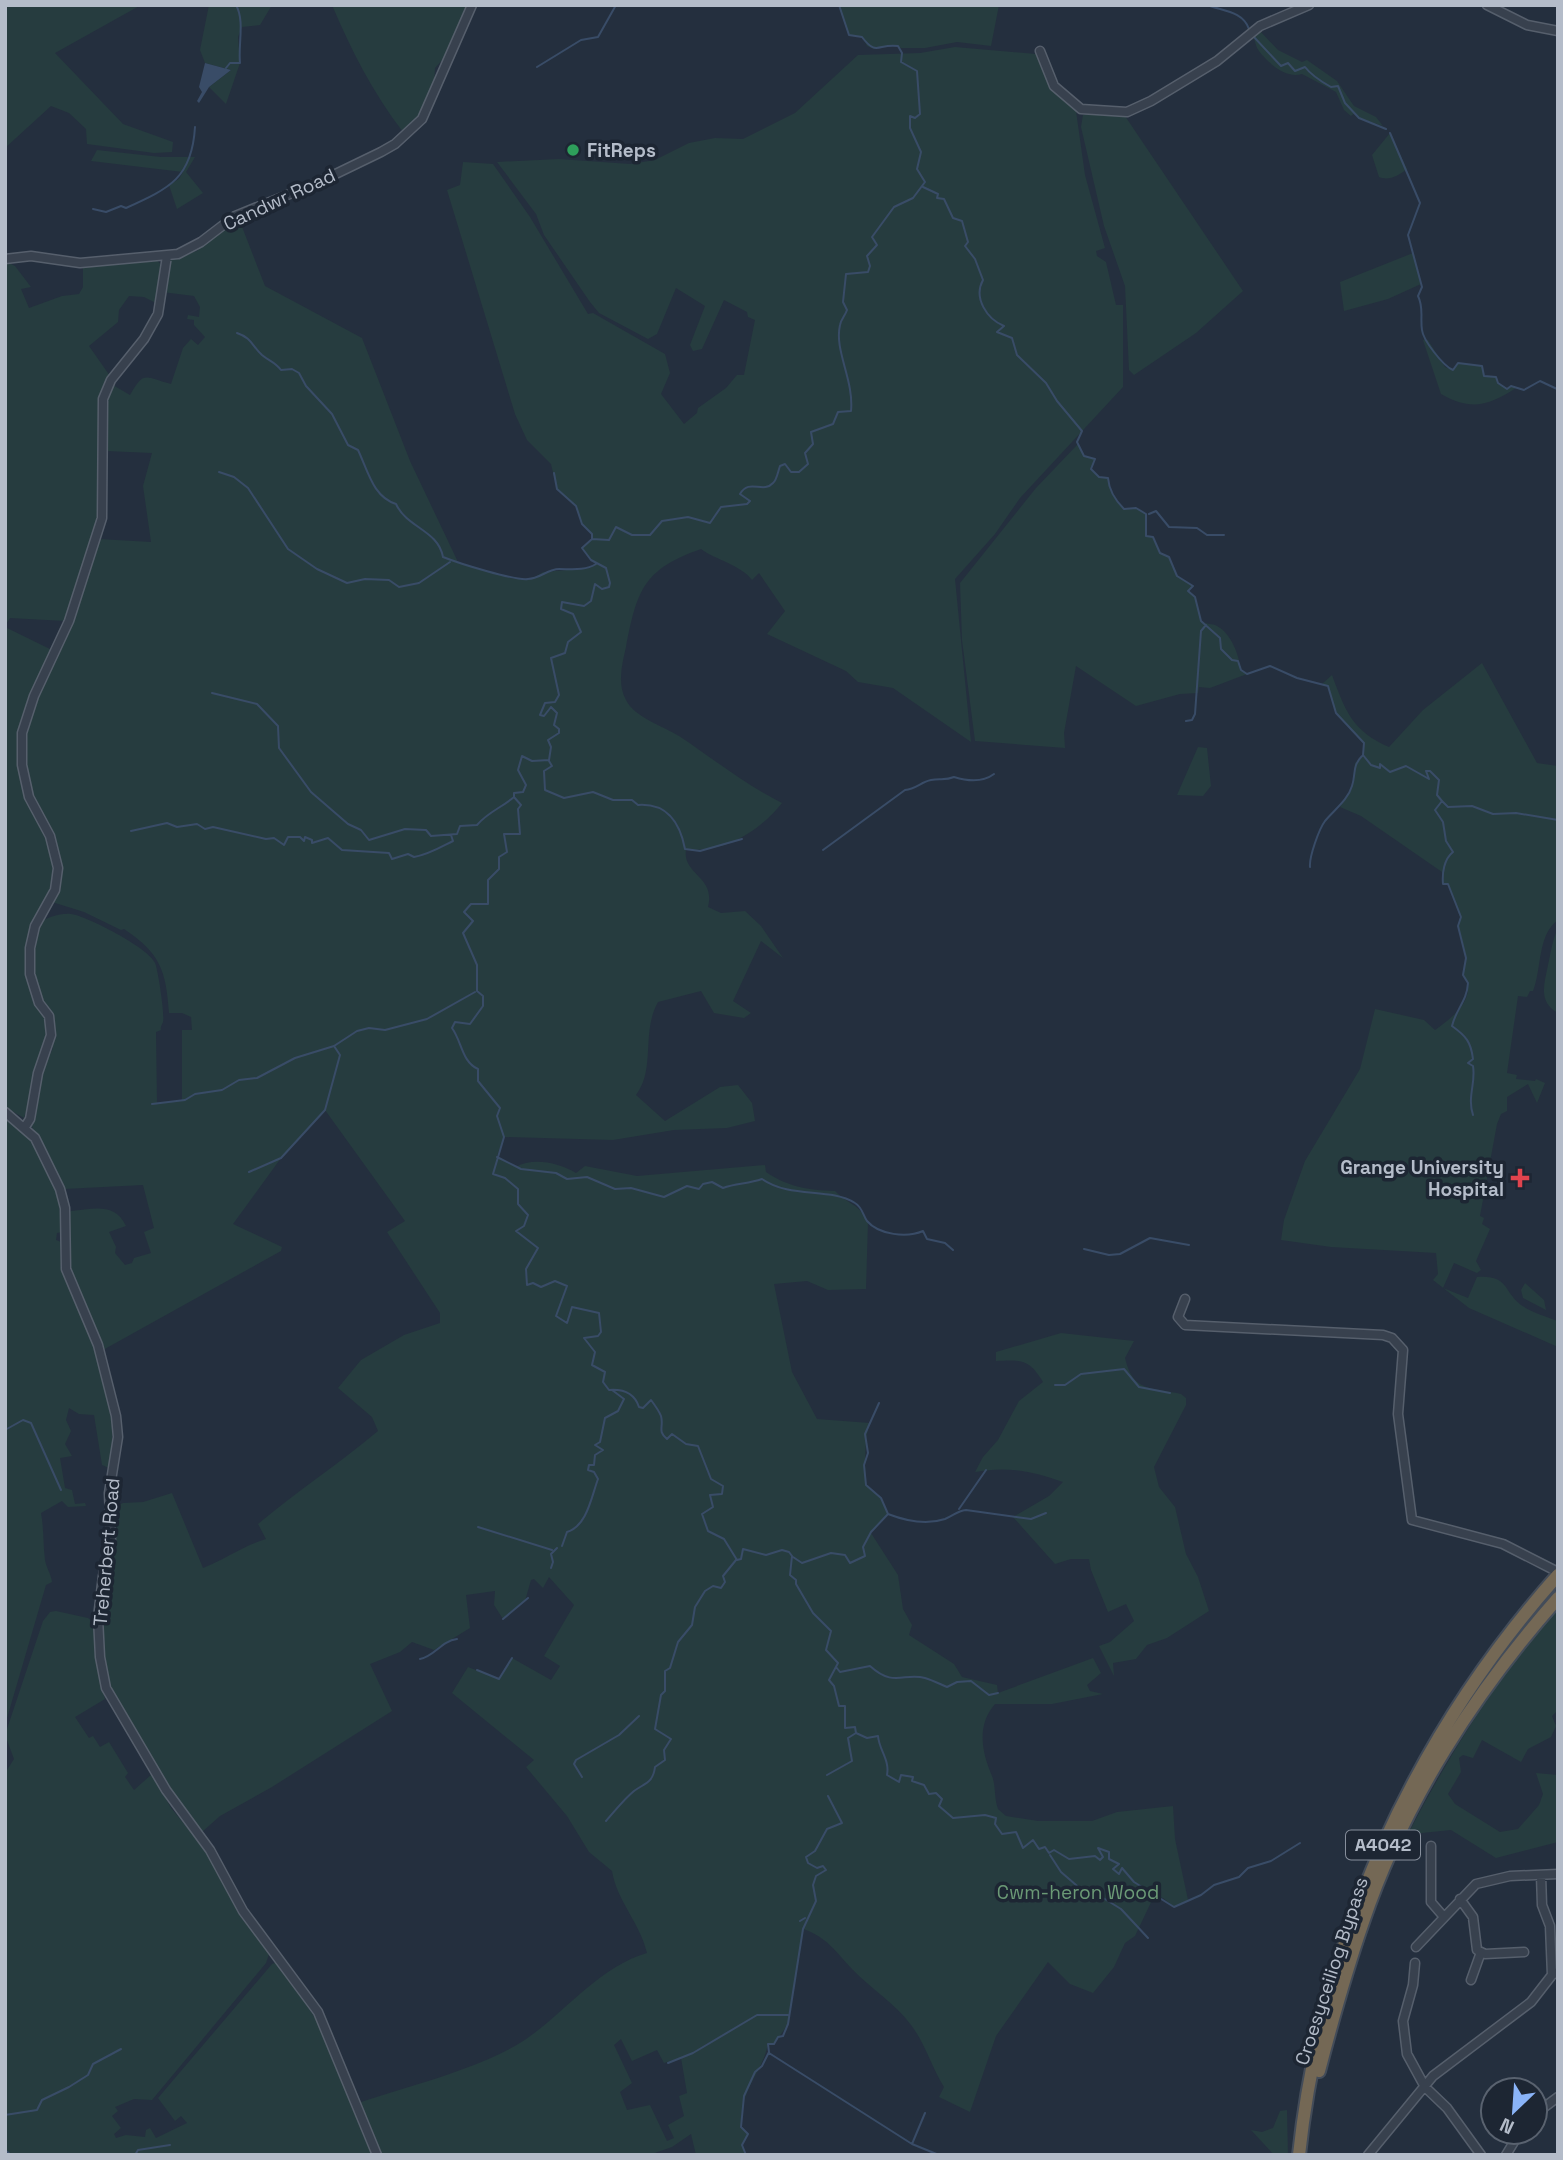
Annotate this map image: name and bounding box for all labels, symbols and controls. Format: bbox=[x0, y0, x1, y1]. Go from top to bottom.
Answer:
place label: FitReps bbox=[587, 138, 656, 163]
marker: FitReps bbox=[565, 142, 581, 158]
street label: Candwr Road bbox=[219, 163, 339, 236]
place label: Grange University Hospital bbox=[1340, 1155, 1504, 1202]
marker: Grange University Hospital bbox=[1510, 1168, 1530, 1188]
street label: Treherbert Road bbox=[88, 1477, 125, 1627]
road number: A4042 bbox=[1346, 1830, 1420, 1859]
street label: Croesyceiliog Bypass bbox=[1289, 1874, 1374, 2068]
park label: Cwm-heron Wood bbox=[997, 1880, 1159, 1905]
north arrow bbox=[1479, 2076, 1549, 2146]
text: N bbox=[1496, 2112, 1518, 2140]

